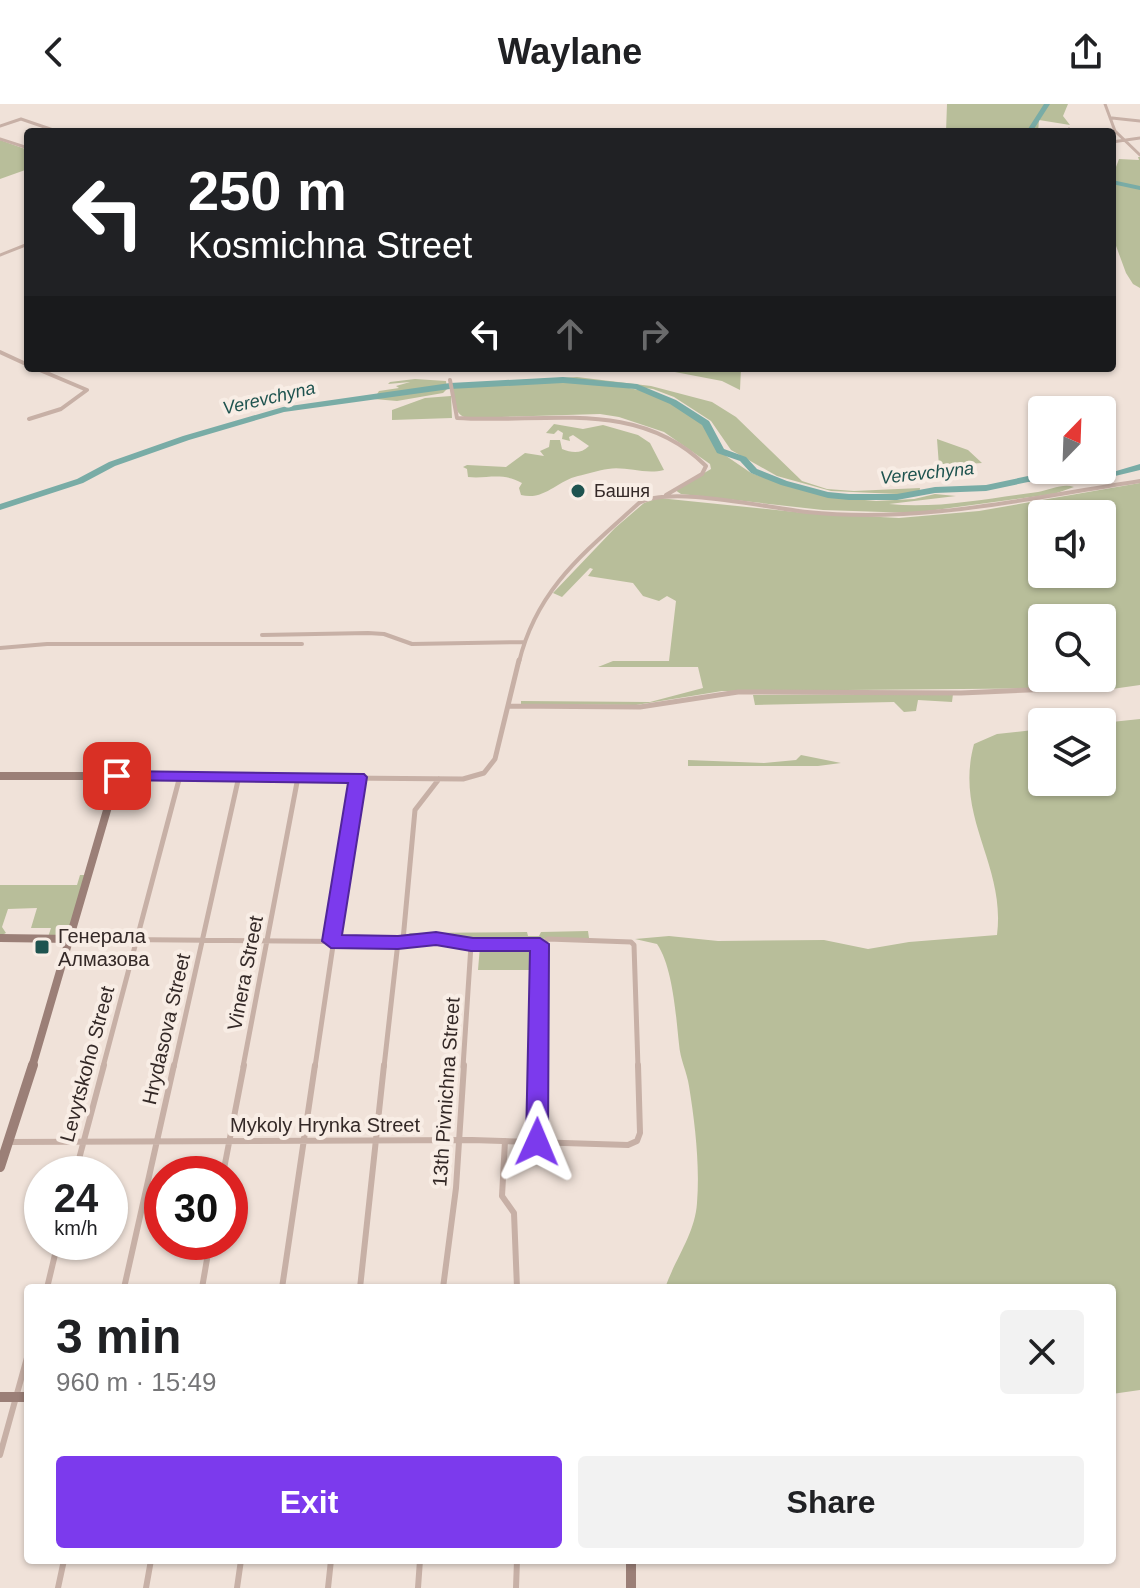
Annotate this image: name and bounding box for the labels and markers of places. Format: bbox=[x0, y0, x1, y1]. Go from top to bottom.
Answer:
place label: Башня bbox=[594, 481, 650, 501]
marker: Башня bbox=[569, 482, 587, 500]
pin bbox=[83, 742, 151, 810]
place label: Генерала Алмазова bbox=[58, 925, 150, 970]
marker: Генерала Алмазова bbox=[33, 938, 51, 956]

